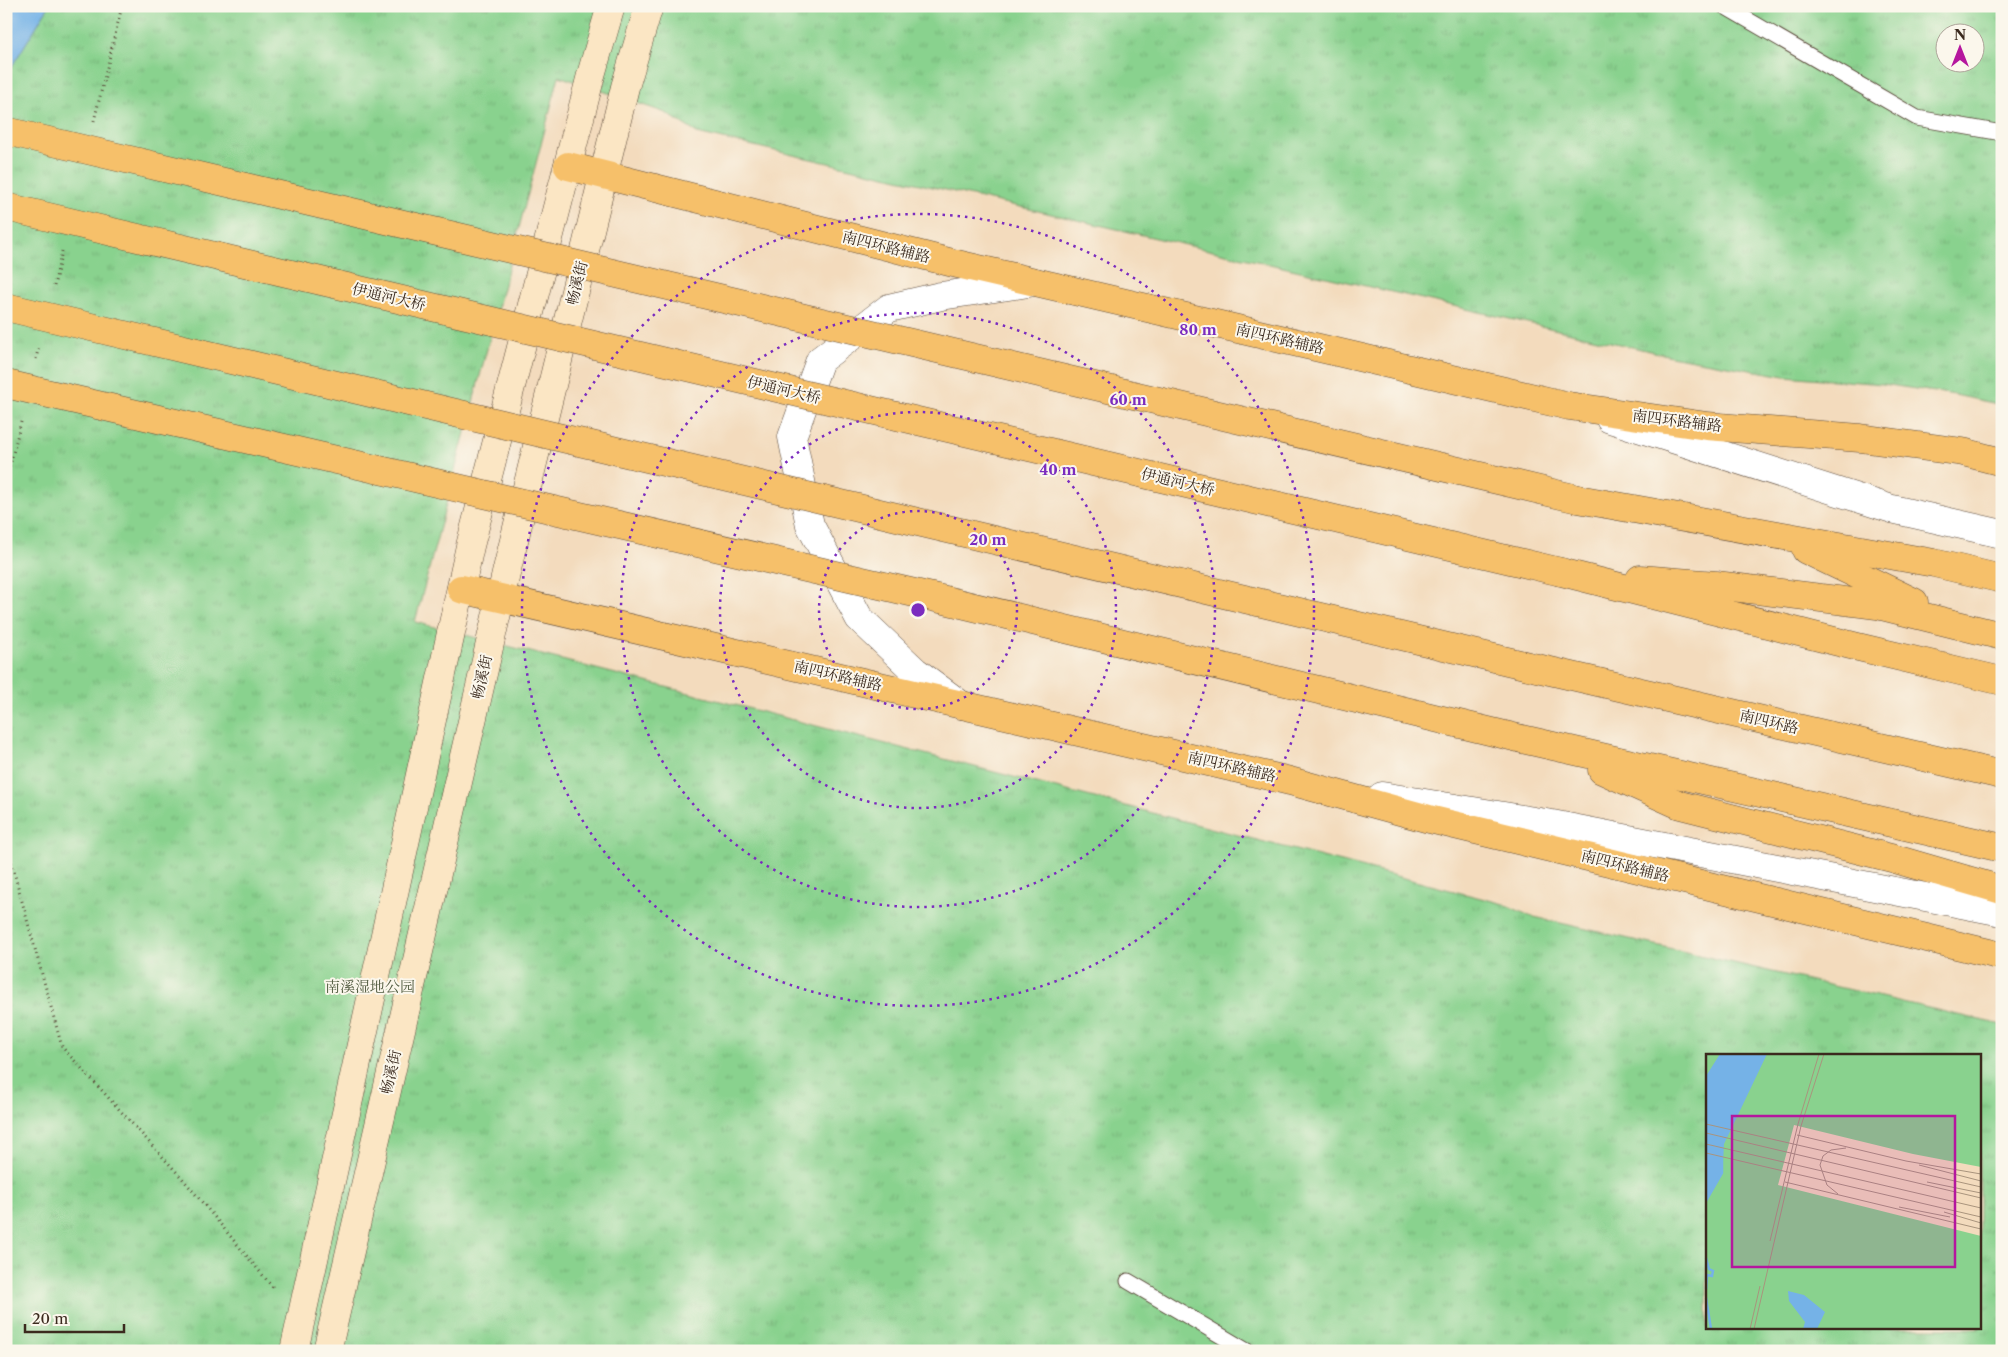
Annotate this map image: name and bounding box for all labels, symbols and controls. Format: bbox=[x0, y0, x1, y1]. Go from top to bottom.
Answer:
north arrow bbox=[1936, 22, 1986, 72]
text: N bbox=[1954, 26, 1966, 44]
street label: 南四环路辅路 bbox=[840, 226, 932, 267]
street label: 畅溪街 bbox=[562, 259, 591, 307]
street label: 伊通河大桥 bbox=[350, 279, 428, 314]
street label: 南四环路辅路 bbox=[1234, 319, 1326, 358]
text: 80 m bbox=[1179, 320, 1217, 339]
street label: 伊通河大桥 bbox=[745, 372, 823, 407]
text: 60 m bbox=[1109, 390, 1147, 409]
street label: 南四环路辅路 bbox=[1631, 406, 1723, 435]
text: 40 m bbox=[1039, 460, 1077, 479]
street label: 伊通河大桥 bbox=[1139, 464, 1217, 499]
text: 20 m bbox=[969, 530, 1007, 549]
centre of rings bbox=[909, 601, 927, 619]
street label: 畅溪街 bbox=[467, 653, 496, 701]
street label: 南四环路辅路 bbox=[792, 656, 884, 695]
street label: 南四环路 bbox=[1738, 706, 1800, 738]
street label: 南四环路辅路 bbox=[1186, 747, 1278, 786]
street label: 南四环路辅路 bbox=[1579, 845, 1671, 886]
park label: 南溪湿地公园 bbox=[325, 977, 415, 996]
street label: 畅溪街 bbox=[376, 1048, 405, 1096]
inset map bbox=[1706, 1054, 1980, 1330]
scale bar bbox=[25, 1302, 124, 1334]
text: 20 m bbox=[32, 1309, 68, 1328]

